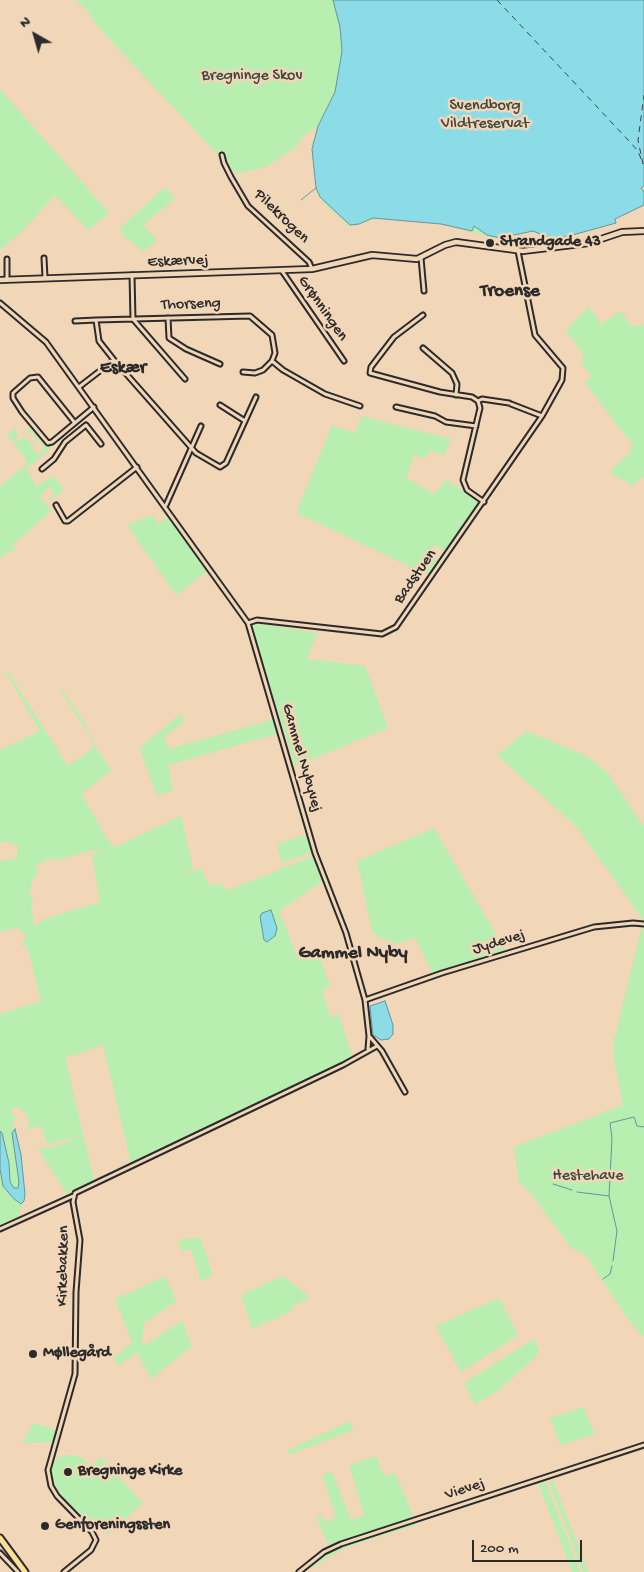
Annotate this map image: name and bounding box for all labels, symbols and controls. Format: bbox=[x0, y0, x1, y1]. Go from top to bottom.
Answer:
north arrow bbox=[10, 10, 60, 60]
text: N bbox=[17, 13, 34, 32]
park label: Bregninge Skov bbox=[202, 67, 302, 87]
park label: Svendborg Vildtreservat bbox=[441, 97, 529, 135]
street label: Pilekrogen bbox=[249, 186, 313, 248]
place label: Strandgade 43 bbox=[500, 233, 601, 253]
marker: Strandgade 43 bbox=[484, 237, 496, 249]
street label: Eskærvej bbox=[147, 251, 209, 273]
street label: Grønningen bbox=[293, 273, 351, 345]
district label: Troense bbox=[480, 281, 540, 303]
street label: Thorseng bbox=[161, 294, 221, 316]
district label: Eskær bbox=[100, 358, 146, 380]
street label: Badstuen bbox=[390, 546, 442, 608]
street label: Gammel Nybyvej bbox=[276, 702, 326, 814]
street label: Jydevej bbox=[470, 926, 528, 960]
district label: Gammel Nyby bbox=[298, 943, 408, 965]
park label: Hestehave bbox=[553, 1167, 623, 1187]
street label: Kirkebakken bbox=[54, 1225, 74, 1307]
place label: Møllegård bbox=[43, 1344, 111, 1364]
marker: Møllegård bbox=[27, 1348, 39, 1360]
place label: Bregninge Kirke bbox=[78, 1462, 182, 1482]
marker: Bregninge Kirke bbox=[62, 1466, 74, 1478]
street label: Vievej bbox=[443, 1475, 487, 1505]
place label: Genforeningssten bbox=[55, 1516, 170, 1536]
marker: Genforeningssten bbox=[39, 1520, 51, 1532]
scale bar bbox=[474, 1530, 584, 1562]
text: 200 m bbox=[480, 1540, 519, 1558]

